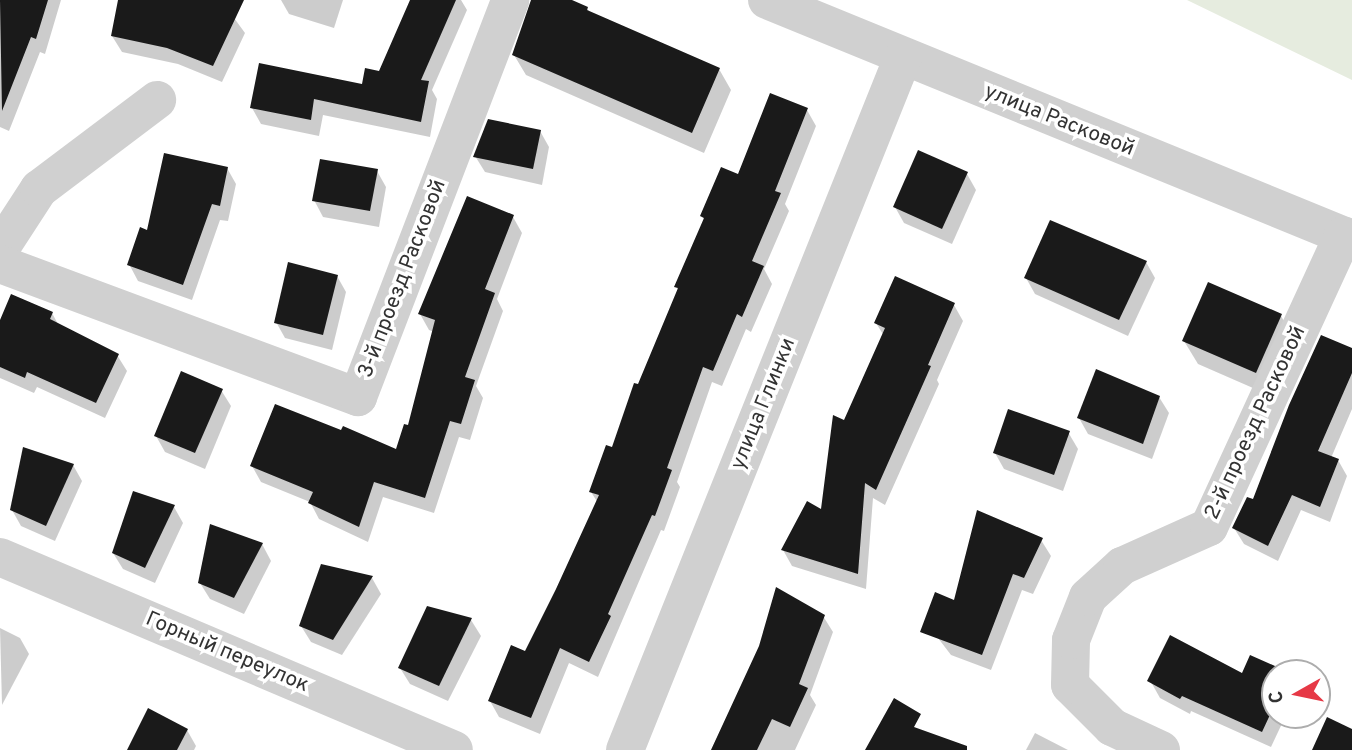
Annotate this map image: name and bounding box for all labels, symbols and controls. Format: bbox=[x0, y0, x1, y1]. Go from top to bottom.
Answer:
street label: улица Расковой bbox=[980, 79, 1138, 163]
street label: 3-й проезд Расковой bbox=[354, 176, 452, 382]
street label: 2-й проезд Расковой bbox=[1200, 322, 1312, 524]
street label: улица Глинки bbox=[726, 335, 802, 473]
street label: Горный переулок bbox=[142, 607, 312, 699]
north arrow bbox=[1261, 659, 1331, 729]
text: С bbox=[1264, 689, 1290, 705]

